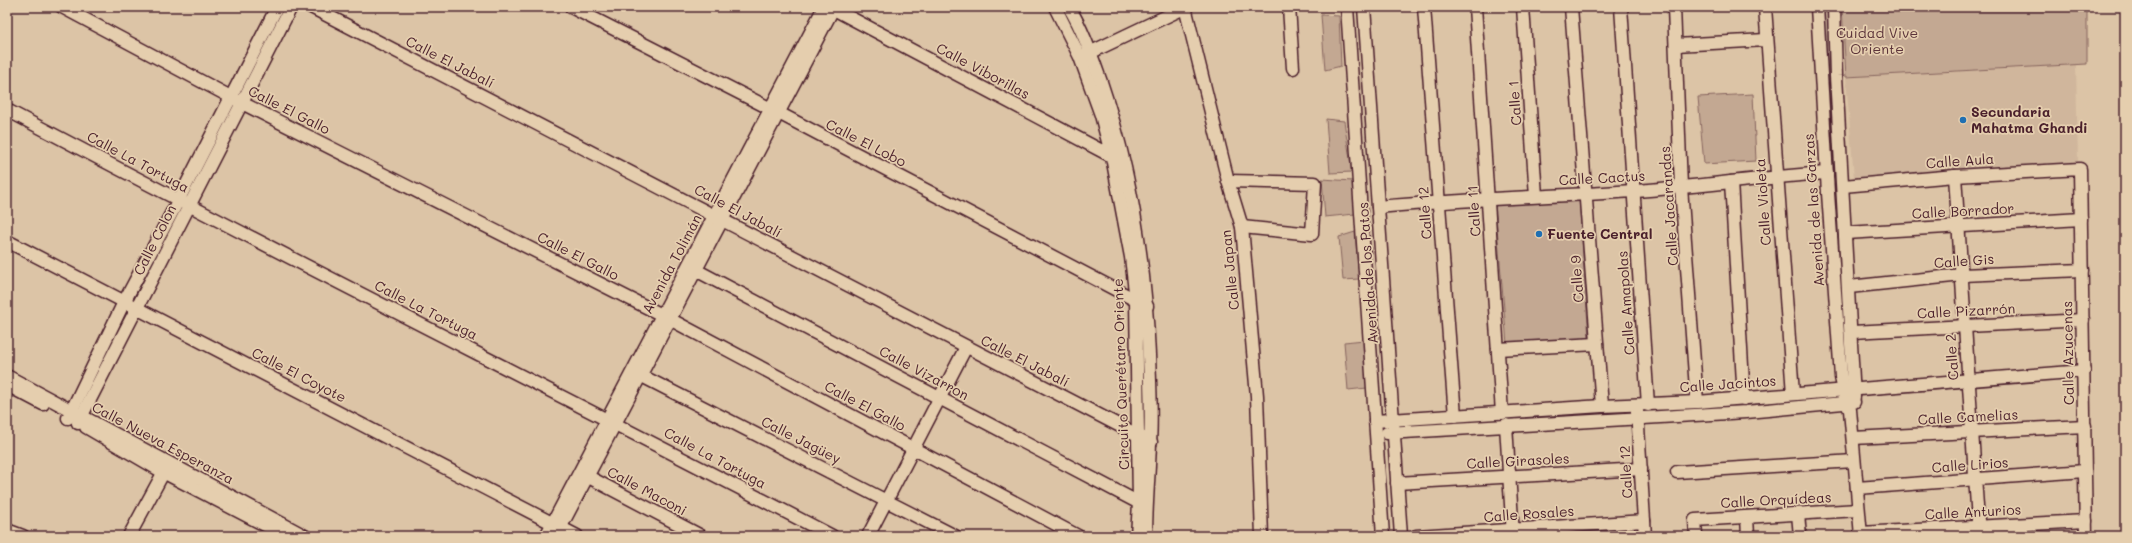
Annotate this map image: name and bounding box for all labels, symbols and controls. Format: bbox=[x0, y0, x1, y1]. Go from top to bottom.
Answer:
park label: Cuidad Vive Oriente bbox=[1836, 23, 1918, 58]
street label: Calle El Jabalí bbox=[403, 31, 498, 92]
street label: Calle Viborillas bbox=[933, 38, 1033, 103]
street label: Calle 1 bbox=[1503, 80, 1526, 126]
street label: Calle El Gallo bbox=[245, 81, 333, 138]
place label: Secundaria Mahatma Ghandi bbox=[1971, 102, 2088, 137]
street label: Calle El Lobo bbox=[823, 114, 910, 171]
marker: Secundaria Mahatma Ghandi bbox=[1958, 115, 1968, 125]
street label: Calle La Tortuga bbox=[84, 127, 193, 197]
street label: Avenida de las Garzas bbox=[1799, 133, 1828, 287]
street label: Calle Jacarandas bbox=[1655, 145, 1682, 267]
street label: Calle Aula bbox=[1925, 149, 1995, 172]
street label: Calle Violeta bbox=[1750, 158, 1775, 246]
street label: Calle Cactus bbox=[1558, 166, 1646, 189]
street label: Calle El Jabalí bbox=[691, 179, 785, 242]
street label: Calle 11 bbox=[1462, 185, 1485, 237]
street label: Calle 12 bbox=[1413, 186, 1436, 240]
street label: Calle Borrador bbox=[1911, 198, 2015, 223]
street label: Calle Colon bbox=[129, 201, 180, 278]
street label: Avenida de los Patos bbox=[1353, 201, 1382, 345]
street label: Avenida Tolimán bbox=[637, 211, 706, 317]
place label: Fuente Central bbox=[1547, 224, 1653, 243]
street label: Calle El Gallo bbox=[534, 227, 622, 284]
street label: Calle Japan bbox=[1216, 229, 1243, 311]
marker: Fuente Central bbox=[1534, 229, 1544, 239]
street label: Calle Gis bbox=[1933, 249, 1995, 272]
street label: Calle Amapolas bbox=[1612, 250, 1639, 356]
street label: Calle 9 bbox=[1565, 255, 1588, 303]
street label: Calle La Tortuga bbox=[371, 275, 481, 344]
street label: Circuito Querétaro Oriente bbox=[1108, 278, 1133, 470]
street label: Calle Pizarrón bbox=[1916, 298, 2016, 323]
street label: Calle Azucenas bbox=[2057, 301, 2078, 405]
street label: Calle El Jabalí bbox=[978, 330, 1073, 391]
street label: Calle 2 bbox=[1940, 333, 1963, 381]
street label: Calle Vizarron bbox=[876, 341, 972, 404]
street label: Calle El Coyote bbox=[249, 343, 350, 407]
street label: Calle Jacintos bbox=[1679, 371, 1777, 396]
street label: Calle El Gallo bbox=[821, 376, 909, 435]
street label: Calle Nueva Esperanza bbox=[89, 397, 238, 488]
street label: Calle Camelias bbox=[1917, 404, 2019, 429]
street label: Calle Jagüey bbox=[758, 411, 844, 468]
street label: Calle La Tortuga bbox=[661, 423, 770, 493]
street label: Calle 12 bbox=[1615, 445, 1636, 499]
street label: Calle Girasoles bbox=[1466, 448, 1570, 473]
street label: Calle Lirios bbox=[1931, 452, 2009, 477]
street label: Calle Maconi bbox=[604, 462, 690, 519]
street label: Calle Orquídeas bbox=[1720, 487, 1832, 512]
street label: Calle Anturios bbox=[1924, 499, 2022, 524]
street label: Calle Rosales bbox=[1483, 501, 1575, 526]

